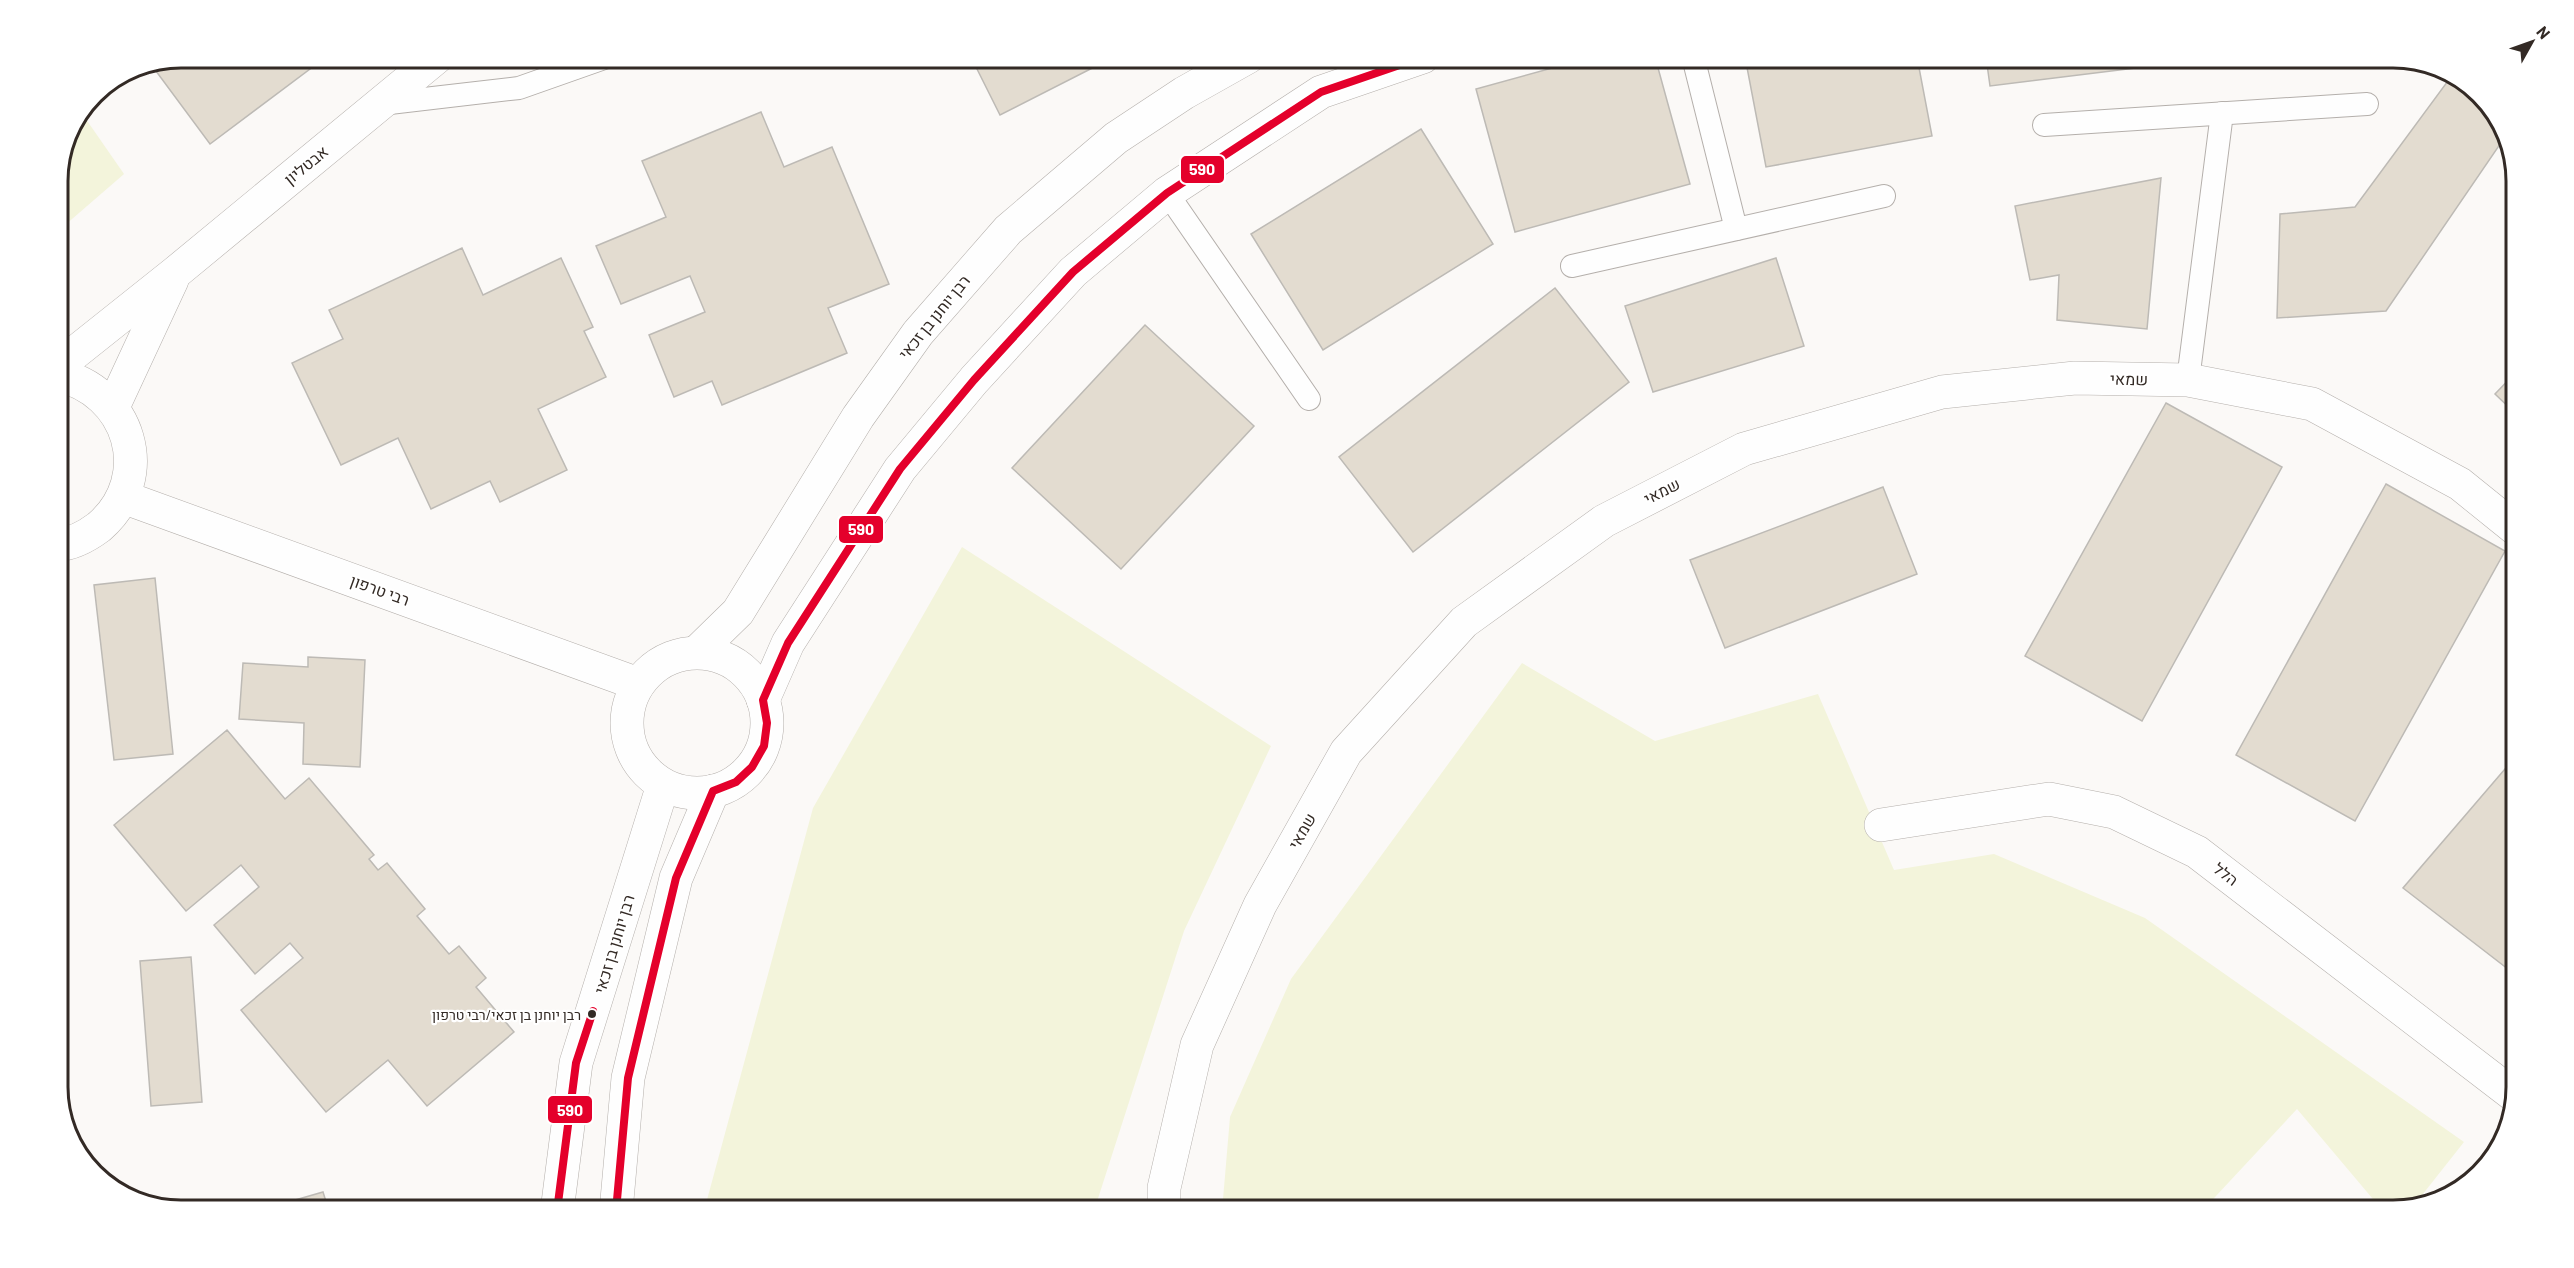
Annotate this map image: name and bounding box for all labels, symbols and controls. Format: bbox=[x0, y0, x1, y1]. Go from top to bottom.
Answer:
north arrow bbox=[2502, 12, 2562, 72]
text: N bbox=[2533, 22, 2555, 42]
street label: אבטליון bbox=[280, 141, 331, 188]
line badge: 590 bbox=[1180, 155, 1225, 184]
text: 590 bbox=[1189, 159, 1215, 178]
street label: רבן יוחנן בן זכאי bbox=[894, 271, 973, 363]
street label: שמאי bbox=[2110, 369, 2148, 388]
street label: שמאי bbox=[1641, 473, 1683, 508]
line badge: 590 bbox=[838, 515, 884, 544]
text: 590 bbox=[848, 519, 874, 538]
street label: רבי טרפון bbox=[348, 570, 412, 609]
street label: שמאי bbox=[1284, 810, 1319, 852]
street label: הלל bbox=[2210, 858, 2242, 889]
street label: רבן יוחנן בן זכאי bbox=[589, 892, 638, 996]
place label: רבן יוחנן בן זכאי/רבי טרפון bbox=[432, 1006, 581, 1023]
marker: רבן יוחנן בן זכאי/רבי טרפון bbox=[586, 1008, 598, 1020]
line badge: 590 bbox=[547, 1095, 593, 1124]
text: 590 bbox=[557, 1100, 583, 1119]

